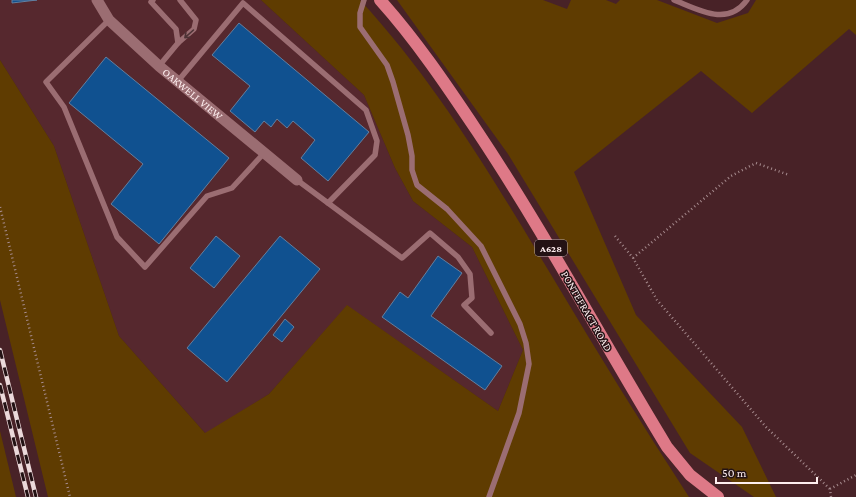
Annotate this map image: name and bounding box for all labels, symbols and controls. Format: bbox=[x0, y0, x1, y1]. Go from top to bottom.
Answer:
one-way arrow bbox=[183, 29, 194, 38]
street label: OAKWELL VIEW bbox=[160, 66, 226, 123]
road number: A628 bbox=[535, 240, 567, 256]
street label: PONTEFRACT ROAD bbox=[559, 269, 615, 353]
scale bar bbox=[716, 459, 817, 485]
text: 50 m bbox=[722, 466, 747, 480]

